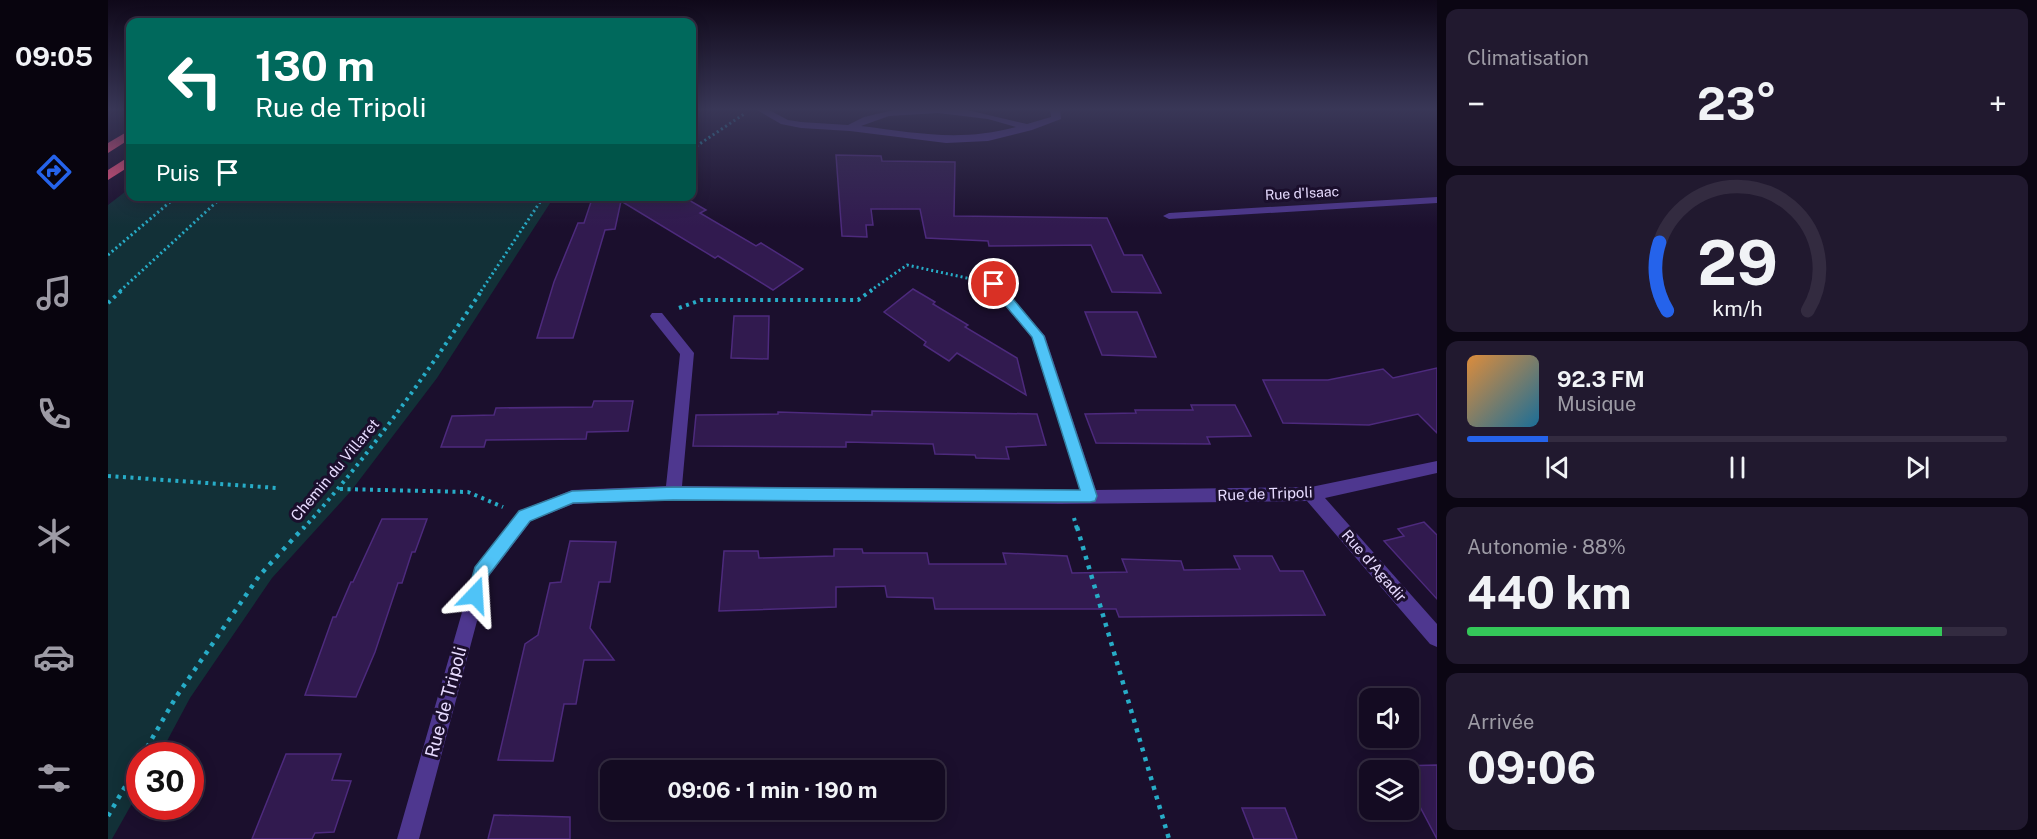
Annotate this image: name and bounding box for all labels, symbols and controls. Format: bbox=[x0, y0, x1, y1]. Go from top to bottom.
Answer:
text: 09:05 bbox=[15, 40, 93, 72]
text: 130 m bbox=[255, 41, 375, 90]
icon: left bbox=[156, 42, 234, 120]
text: Climatisation bbox=[1467, 46, 1589, 70]
text: 23° bbox=[1697, 77, 1777, 130]
text: − bbox=[1467, 85, 1485, 123]
text: + bbox=[1989, 85, 2007, 123]
text: Rue de Tripoli bbox=[255, 91, 426, 123]
icon: directions bbox=[33, 151, 75, 193]
icon: arrive bbox=[211, 156, 244, 189]
text: Puis bbox=[156, 160, 199, 186]
street label: Rue d'Isaac bbox=[1264, 183, 1340, 203]
text: 29 bbox=[1697, 226, 1777, 299]
pin bbox=[968, 258, 1019, 309]
icon: arrive bbox=[977, 267, 1010, 300]
icon: music bbox=[33, 272, 75, 314]
text: km/h bbox=[1712, 296, 1762, 321]
text: 92.3 FM bbox=[1557, 366, 1645, 392]
text: Musique bbox=[1557, 392, 1636, 416]
icon: phone bbox=[33, 393, 75, 435]
street label: Chemin du Villaret bbox=[287, 415, 382, 524]
icon: previous bbox=[1541, 451, 1574, 484]
icon: pause bbox=[1721, 451, 1754, 484]
icon: next bbox=[1901, 451, 1934, 484]
street label: Rue de Tripoli bbox=[1217, 483, 1313, 504]
icon: climate bbox=[33, 515, 75, 557]
street label: Rue d'Agadir bbox=[1339, 526, 1410, 605]
text: Autonomie · 88% bbox=[1467, 535, 1626, 559]
position arrow bbox=[443, 563, 507, 627]
text: 440 km bbox=[1467, 566, 1632, 619]
icon: car bbox=[33, 636, 75, 678]
street label: Rue de Tripoli bbox=[421, 644, 470, 760]
map controls bbox=[1359, 688, 1419, 820]
button: sound bbox=[1359, 688, 1419, 748]
text: Arrivée bbox=[1467, 710, 1534, 734]
text: 09:06 bbox=[1467, 741, 1596, 794]
speed limit sign: 30 bbox=[126, 742, 204, 820]
icon: filters bbox=[33, 757, 75, 799]
button: layers bbox=[1359, 760, 1419, 820]
text: 09:06 · 1 min · 190 m bbox=[667, 777, 878, 803]

